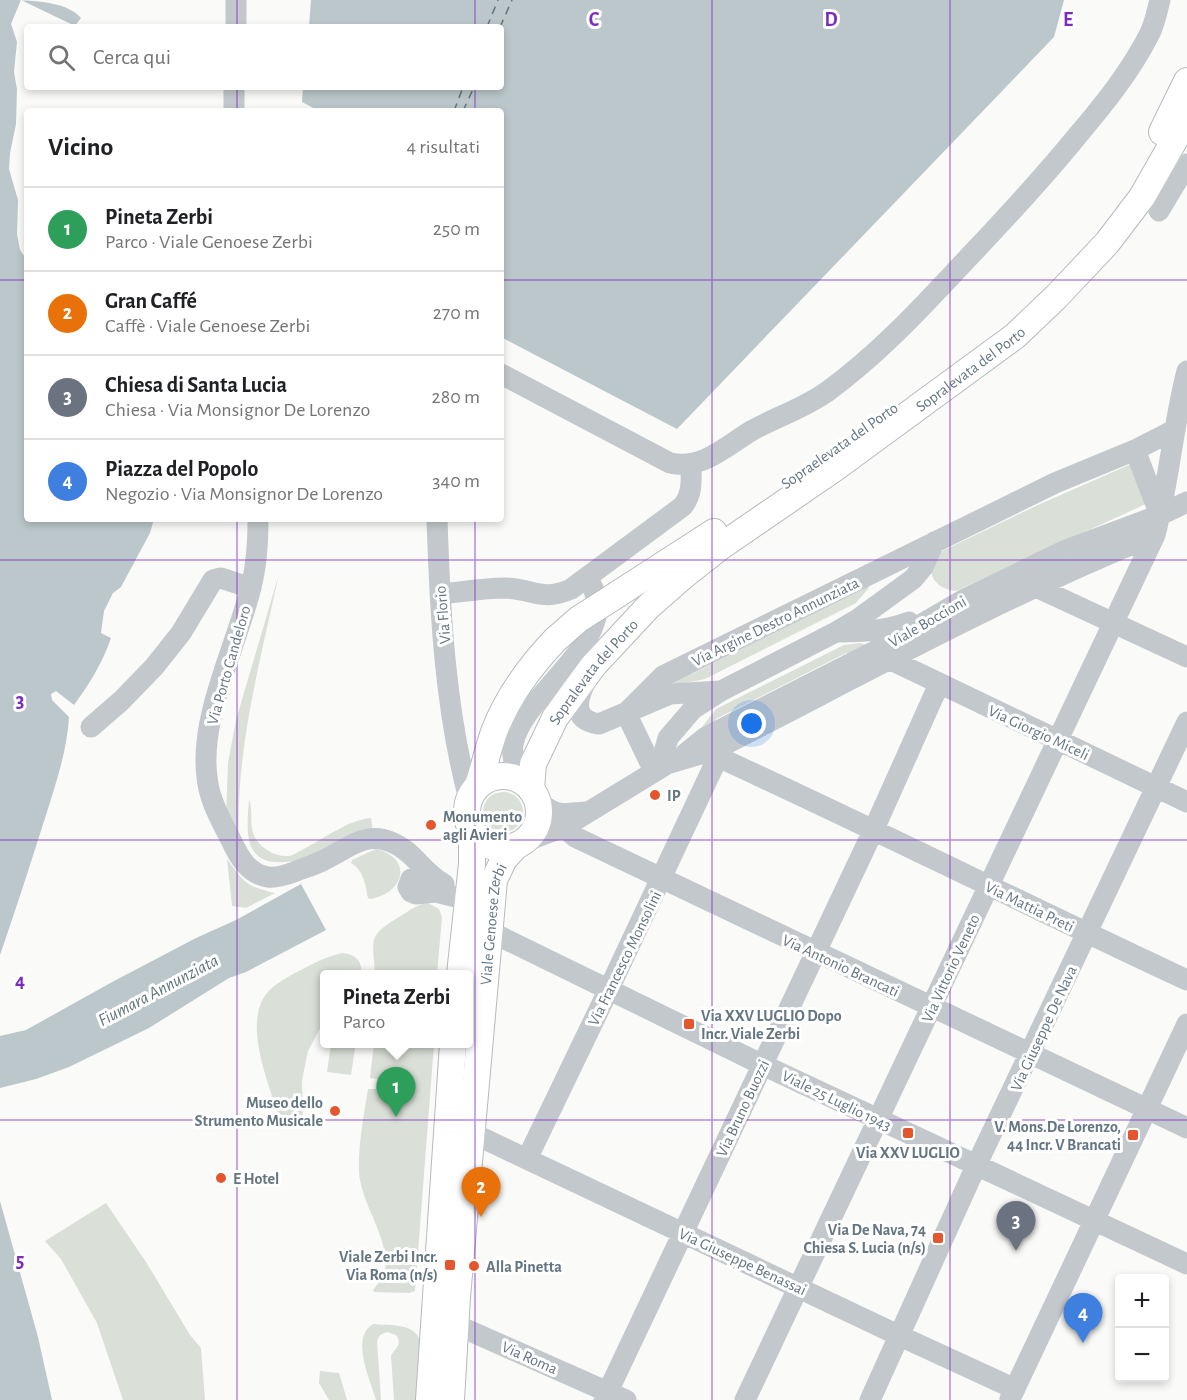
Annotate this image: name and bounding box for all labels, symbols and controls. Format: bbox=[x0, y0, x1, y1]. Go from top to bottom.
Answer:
text: C bbox=[589, 10, 600, 30]
text: D bbox=[824, 10, 838, 30]
text: E bbox=[1063, 10, 1073, 30]
search box bbox=[24, 24, 504, 90]
icon: search bbox=[45, 41, 78, 74]
text: Cerca qui bbox=[93, 46, 171, 68]
text: Vicino bbox=[48, 134, 113, 160]
text: 4 risultati bbox=[406, 137, 480, 157]
text: Pineta Zerbi bbox=[105, 206, 213, 228]
text: 1 bbox=[64, 219, 71, 239]
text: 250 m bbox=[433, 219, 480, 239]
text: Parco · Viale Genoese Zerbi bbox=[105, 232, 313, 252]
text: Gran Caffé bbox=[105, 290, 197, 312]
text: 2 bbox=[63, 303, 72, 323]
text: 270 m bbox=[433, 303, 480, 323]
text: Caffè · Viale Genoese Zerbi bbox=[105, 316, 310, 336]
street label: Sopralevata del Porto bbox=[913, 324, 1029, 415]
text: Chiesa di Santa Lucia bbox=[105, 374, 287, 396]
text: 3 bbox=[63, 387, 72, 407]
text: 280 m bbox=[432, 387, 480, 407]
street label: Sopraelevata del Porto bbox=[778, 399, 901, 492]
text: Chiesa · Via Monsignor De Lorenzo bbox=[105, 400, 370, 420]
text: Piazza del Popolo bbox=[105, 458, 258, 480]
text: 4 bbox=[62, 471, 73, 491]
text: 340 m bbox=[432, 471, 480, 491]
text: Negozio · Via Monsignor De Lorenzo bbox=[105, 484, 383, 504]
street label: Via Argine Destro Annunziata bbox=[689, 574, 861, 669]
street label: Via Florio bbox=[432, 585, 454, 645]
street label: Viale Boccioni bbox=[886, 593, 969, 650]
street label: Via Porto Candeloro bbox=[204, 604, 254, 727]
street label: Sopralevata del Porto bbox=[546, 616, 641, 727]
text: 3 bbox=[16, 691, 24, 711]
street label: Via Giorgio Miceli bbox=[986, 703, 1091, 763]
your location bbox=[737, 709, 766, 738]
marker: IP bbox=[648, 788, 662, 802]
place label: IP bbox=[667, 788, 681, 804]
place label: Monumento agli Avieri bbox=[443, 809, 522, 843]
marker: Monumento agli Avieri bbox=[424, 818, 438, 832]
street label: Viale Genoese Zerbi bbox=[478, 861, 510, 986]
street label: Via Mattia Preti bbox=[983, 879, 1076, 935]
street label: Via Francesco Monsolini bbox=[585, 888, 665, 1028]
street label: Via Vittorio Veneto bbox=[919, 912, 983, 1025]
street label: Via Antonio Brancati bbox=[780, 932, 901, 1000]
water label: Fiumara Annunziata bbox=[95, 952, 222, 1030]
street label: Via Giuseppe De Nava bbox=[1008, 963, 1080, 1094]
popup bbox=[320, 970, 473, 1048]
text: 4 bbox=[15, 971, 25, 991]
text: Pineta Zerbi bbox=[342, 986, 451, 1008]
place label: Via XXV LUGLIO Dopo Incr. Viale Zerbi bbox=[701, 1008, 842, 1042]
text: Parco bbox=[342, 1012, 385, 1032]
marker: Via XXV LUGLIO Dopo Incr. Viale Zerbi bbox=[682, 1017, 696, 1031]
street label: Via Bruno Buozzi bbox=[714, 1058, 772, 1159]
pin: 1 bbox=[376, 1068, 416, 1117]
street label: Viale 25 Luglio 1943 bbox=[780, 1068, 894, 1134]
place label: Museo dello Strumento Musicale bbox=[195, 1095, 323, 1129]
marker: Museo dello Strumento Musicale bbox=[328, 1104, 342, 1118]
place label: V. Mons.De Lorenzo, 44 Incr. V Brancati bbox=[994, 1119, 1121, 1153]
marker: Via XXV LUGLIO bbox=[901, 1126, 915, 1140]
marker: V. Mons.De Lorenzo, 44 Incr. V Brancati bbox=[1126, 1128, 1140, 1142]
place label: Via XXV LUGLIO bbox=[856, 1145, 960, 1161]
pin: 2 bbox=[462, 1168, 500, 1217]
marker: E Hotel bbox=[214, 1171, 228, 1185]
place label: E Hotel bbox=[233, 1171, 279, 1187]
pin: 3 bbox=[996, 1202, 1036, 1251]
place label: Via De Nava, 74 Chiesa S. Lucia (n/s) bbox=[803, 1222, 926, 1256]
street label: Via Giuseppe Benassai bbox=[676, 1225, 809, 1298]
marker: Via De Nava, 74 Chiesa S. Lucia (n/s) bbox=[931, 1231, 945, 1245]
place label: Viale Zerbi Incr. Via Roma (n/s) bbox=[339, 1249, 438, 1283]
text: 5 bbox=[16, 1251, 24, 1271]
marker: Viale Zerbi Incr. Via Roma (n/s) bbox=[443, 1258, 457, 1272]
marker: Alla Pinetta bbox=[467, 1259, 481, 1273]
place label: Alla Pinetta bbox=[486, 1259, 562, 1275]
map controls bbox=[1115, 1274, 1169, 1382]
button: + bbox=[1115, 1274, 1169, 1328]
pin: 4 bbox=[1064, 1294, 1102, 1343]
button: − bbox=[1115, 1328, 1169, 1382]
street label: Via Roma bbox=[499, 1339, 560, 1377]

